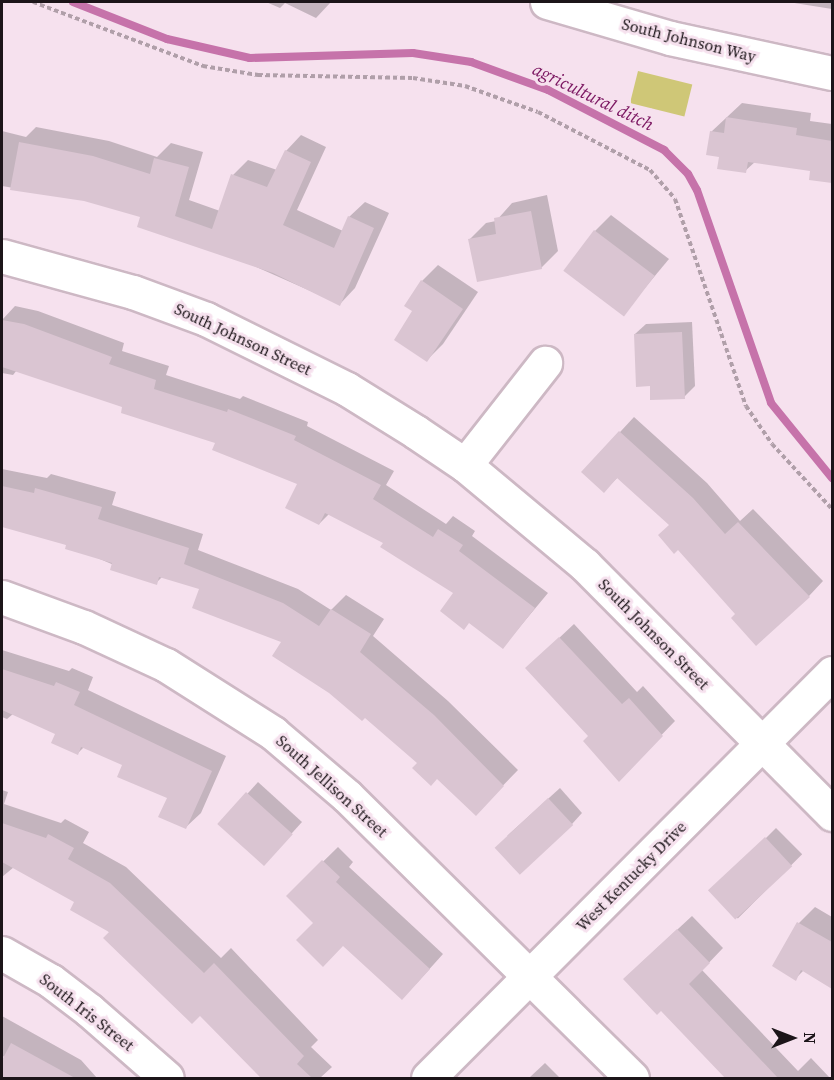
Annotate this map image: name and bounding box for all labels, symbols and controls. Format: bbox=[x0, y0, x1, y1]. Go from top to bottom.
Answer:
street label: South Johnson Way bbox=[620, 14, 758, 66]
water label: agricultural ditch bbox=[529, 58, 657, 136]
street label: South Johnson Street bbox=[172, 299, 314, 379]
street label: South Johnson Street bbox=[595, 575, 713, 693]
street label: South Jellison Street bbox=[272, 731, 392, 841]
street label: West Kentucky Drive bbox=[572, 817, 690, 935]
street label: South Iris Street bbox=[36, 969, 138, 1055]
north arrow bbox=[762, 1008, 822, 1068]
text: N bbox=[799, 1032, 821, 1044]

